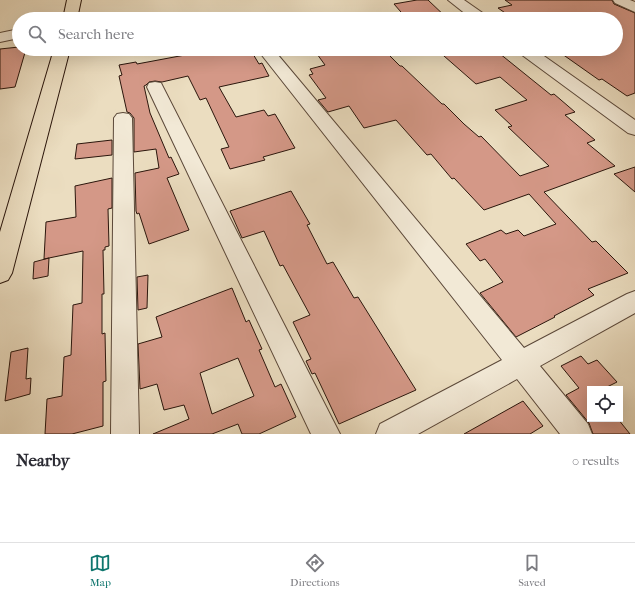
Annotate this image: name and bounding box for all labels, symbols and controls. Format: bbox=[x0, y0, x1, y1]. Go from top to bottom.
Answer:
search box bbox=[12, 12, 623, 56]
icon: search bbox=[26, 23, 48, 45]
text: Search here bbox=[58, 25, 134, 43]
map controls bbox=[587, 386, 623, 422]
button: locate bbox=[587, 386, 623, 422]
text: Nearby bbox=[16, 450, 70, 470]
text: 0 results bbox=[572, 453, 619, 468]
tab: Map bbox=[89, 552, 111, 589]
tab: Directions bbox=[290, 552, 340, 589]
tab: Saved bbox=[518, 552, 546, 589]

